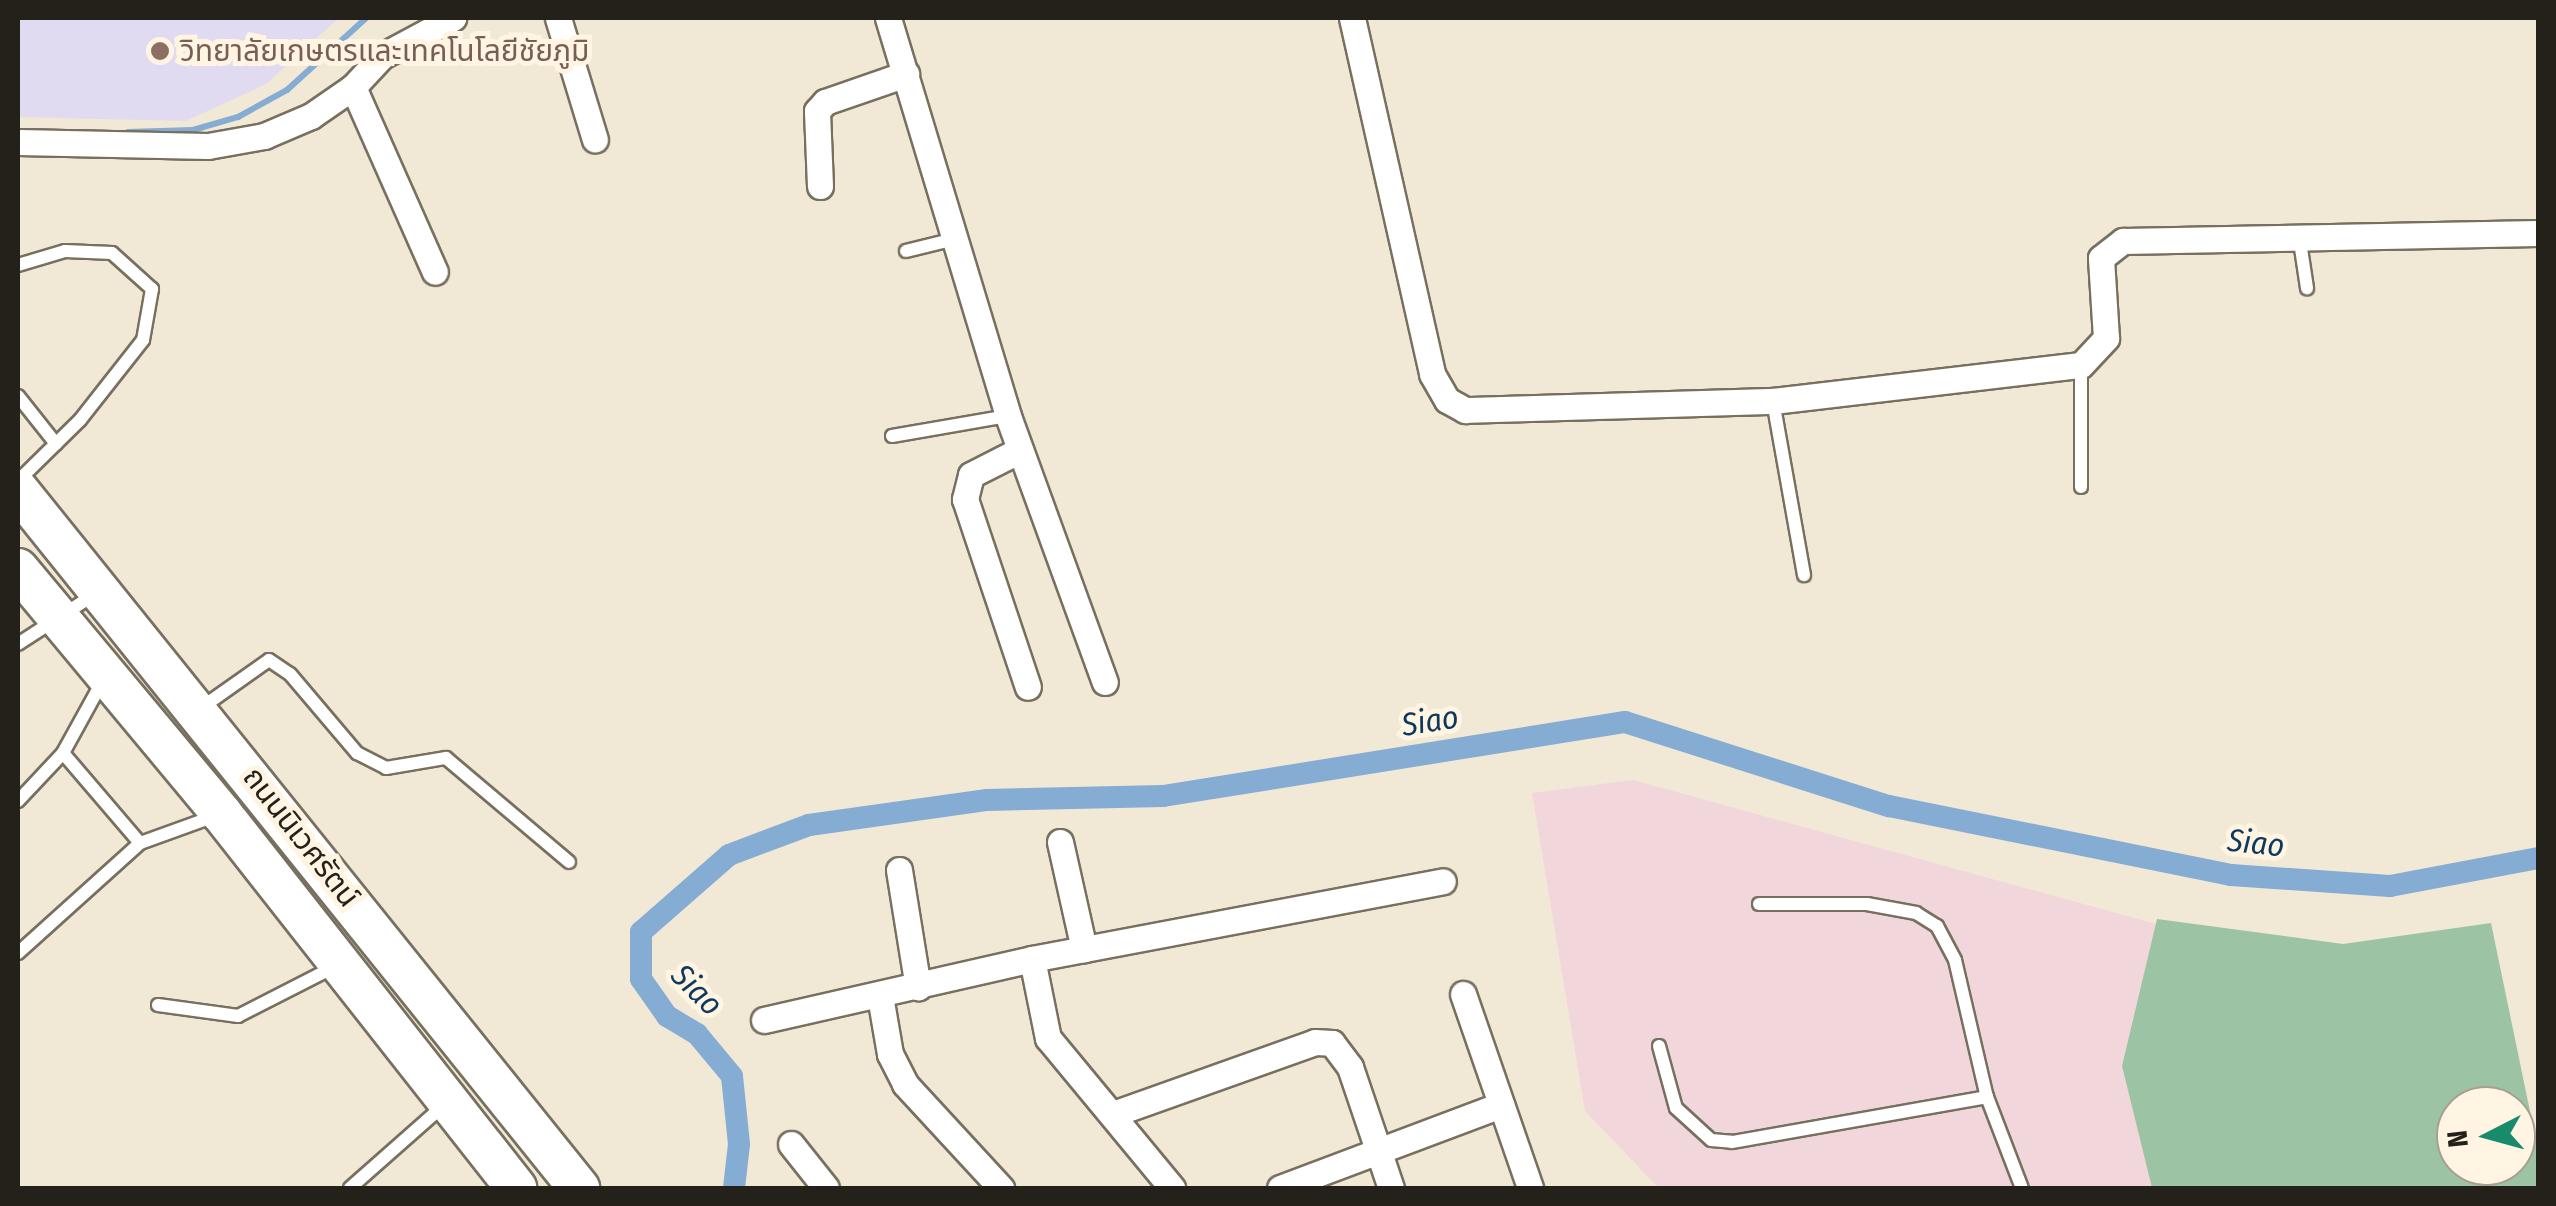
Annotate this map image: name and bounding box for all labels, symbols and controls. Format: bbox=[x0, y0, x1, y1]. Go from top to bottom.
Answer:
place label: วิทยาลัยเกษตรและเทคโนโลยีชัยภูมิ bbox=[180, 33, 589, 69]
marker: วิทยาลัยเกษตรและเทคโนโลยีชัยภูมิ bbox=[149, 40, 171, 62]
water label: Siao bbox=[1399, 698, 1461, 744]
street label: ถนนนิเวศรัตน์ bbox=[235, 760, 367, 914]
water label: Siao bbox=[2226, 821, 2286, 865]
water label: Siao bbox=[663, 956, 731, 1024]
north arrow bbox=[2436, 1086, 2536, 1186]
text: N bbox=[2440, 1129, 2475, 1149]

